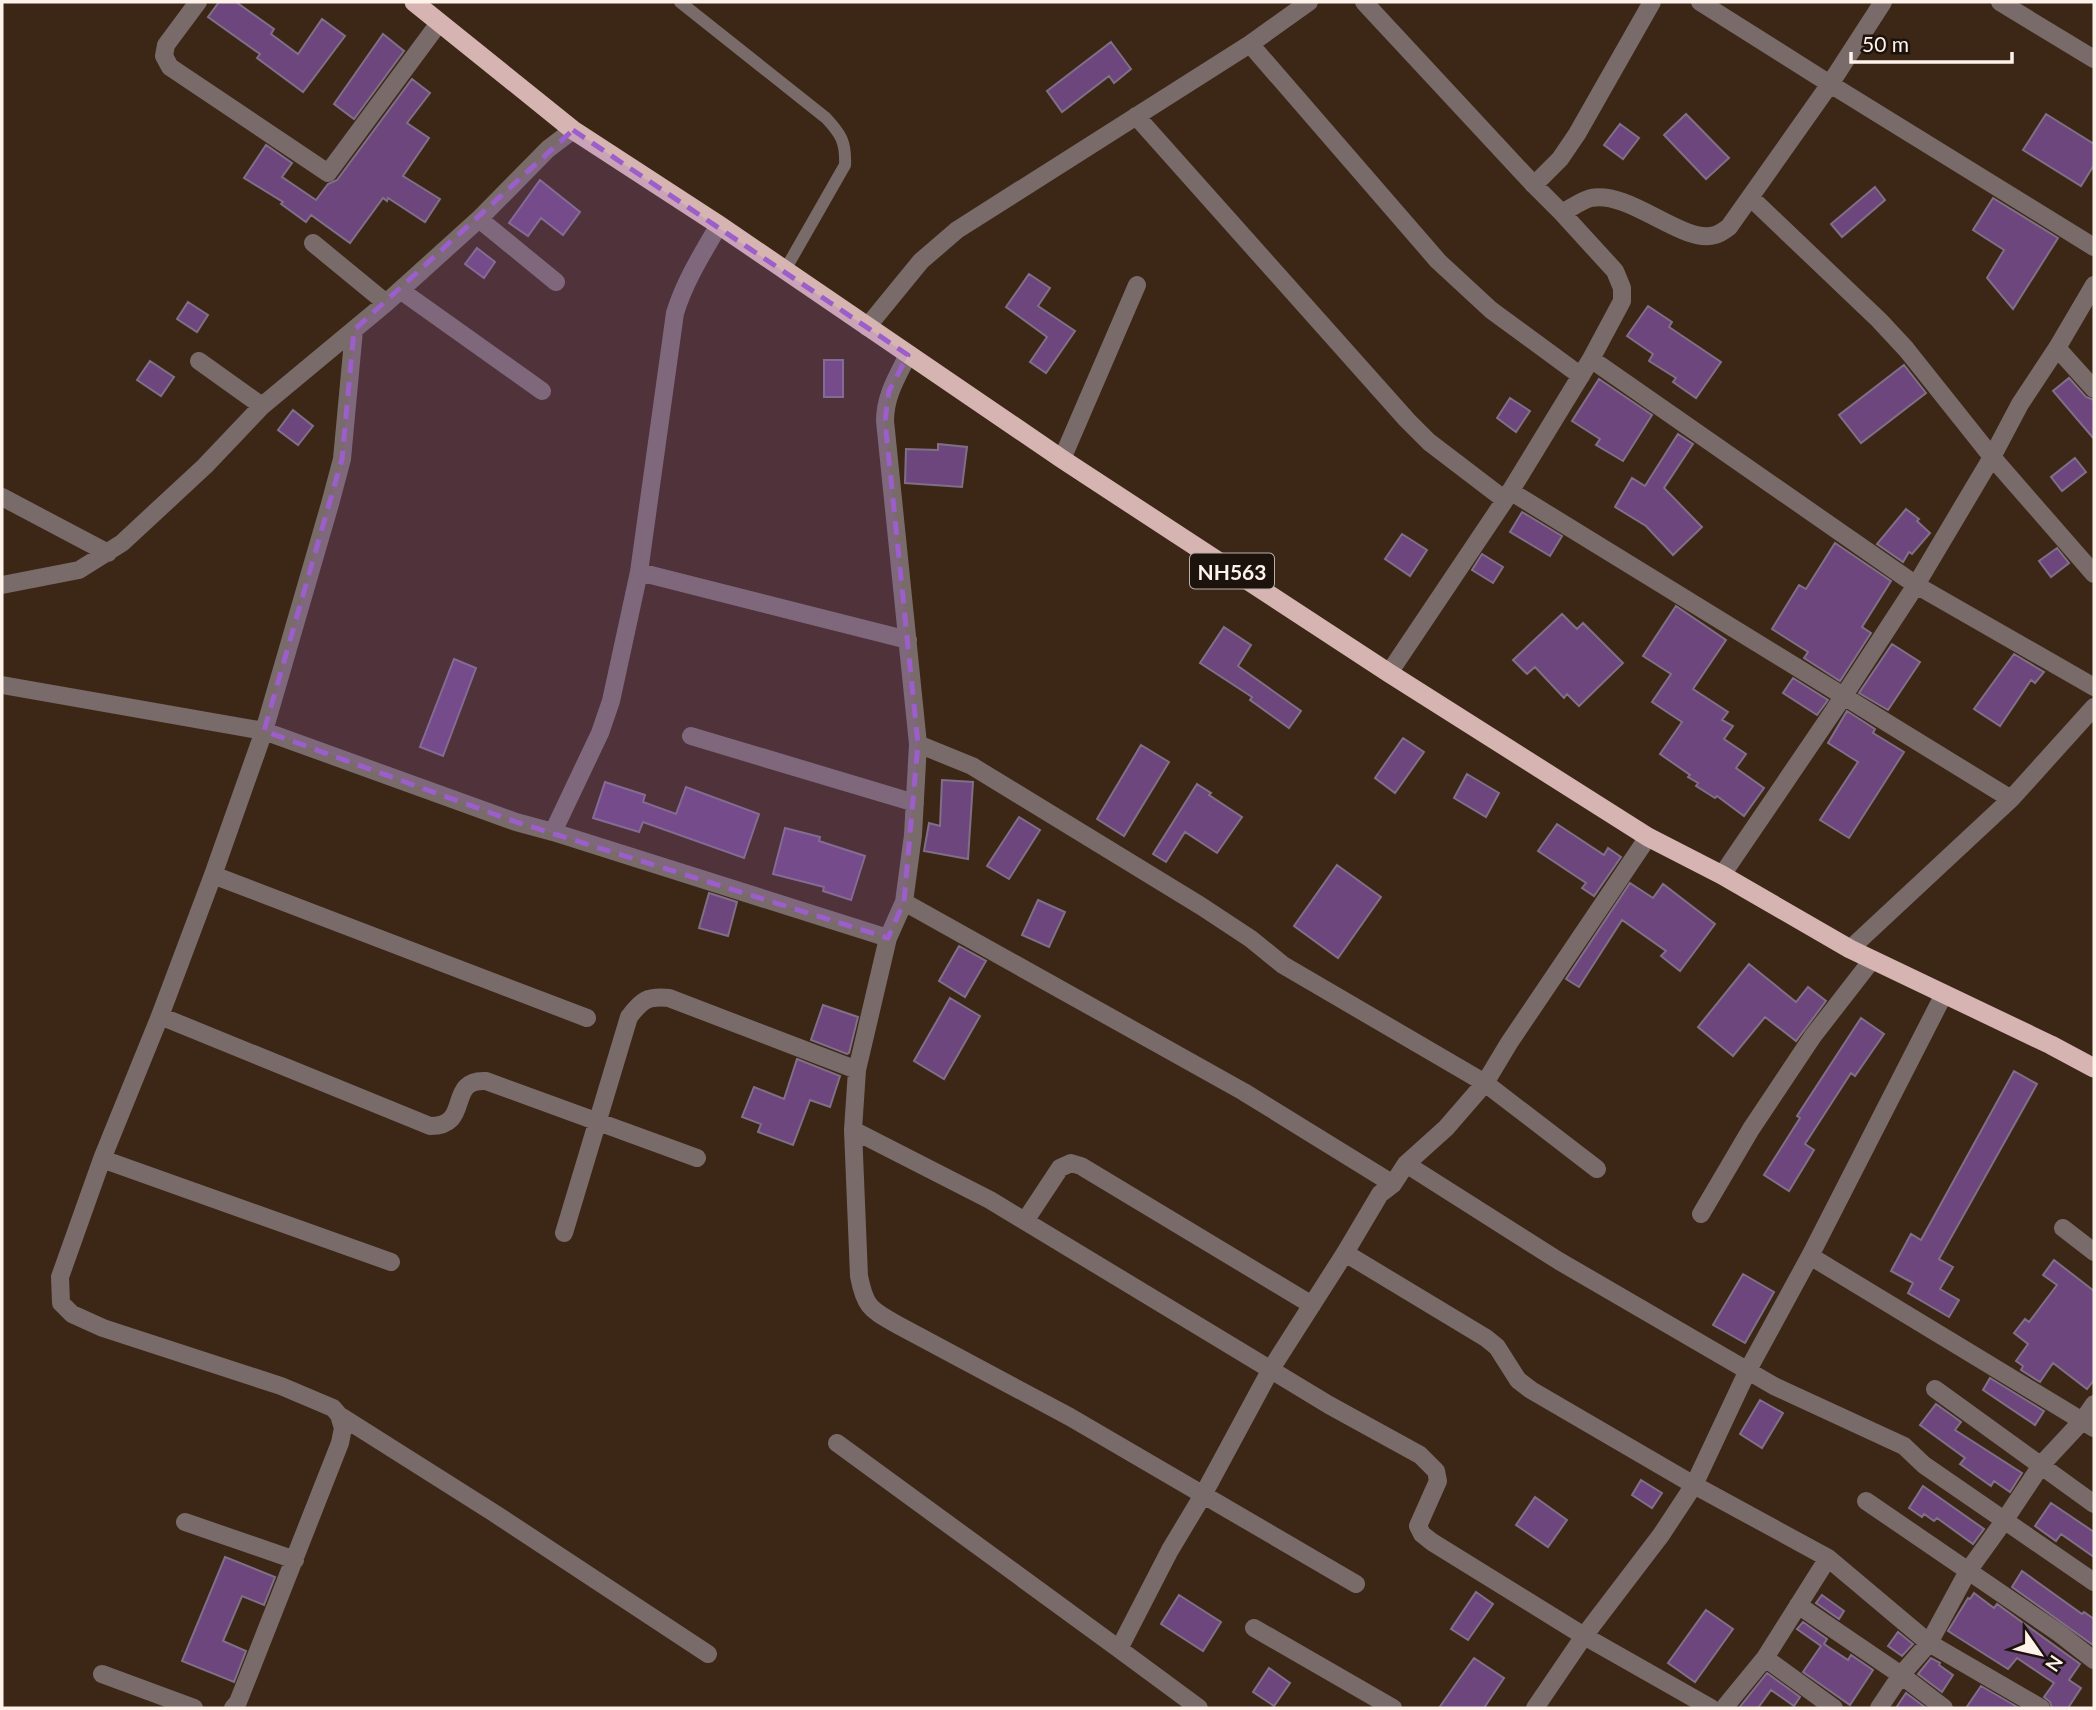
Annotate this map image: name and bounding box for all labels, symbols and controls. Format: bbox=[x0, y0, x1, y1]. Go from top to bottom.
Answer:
scale bar bbox=[1851, 21, 2012, 65]
text: 50 m bbox=[1862, 31, 1909, 56]
road number: NH563 bbox=[1190, 554, 1274, 588]
north arrow bbox=[2005, 1619, 2075, 1689]
text: N bbox=[2041, 1651, 2068, 1676]

